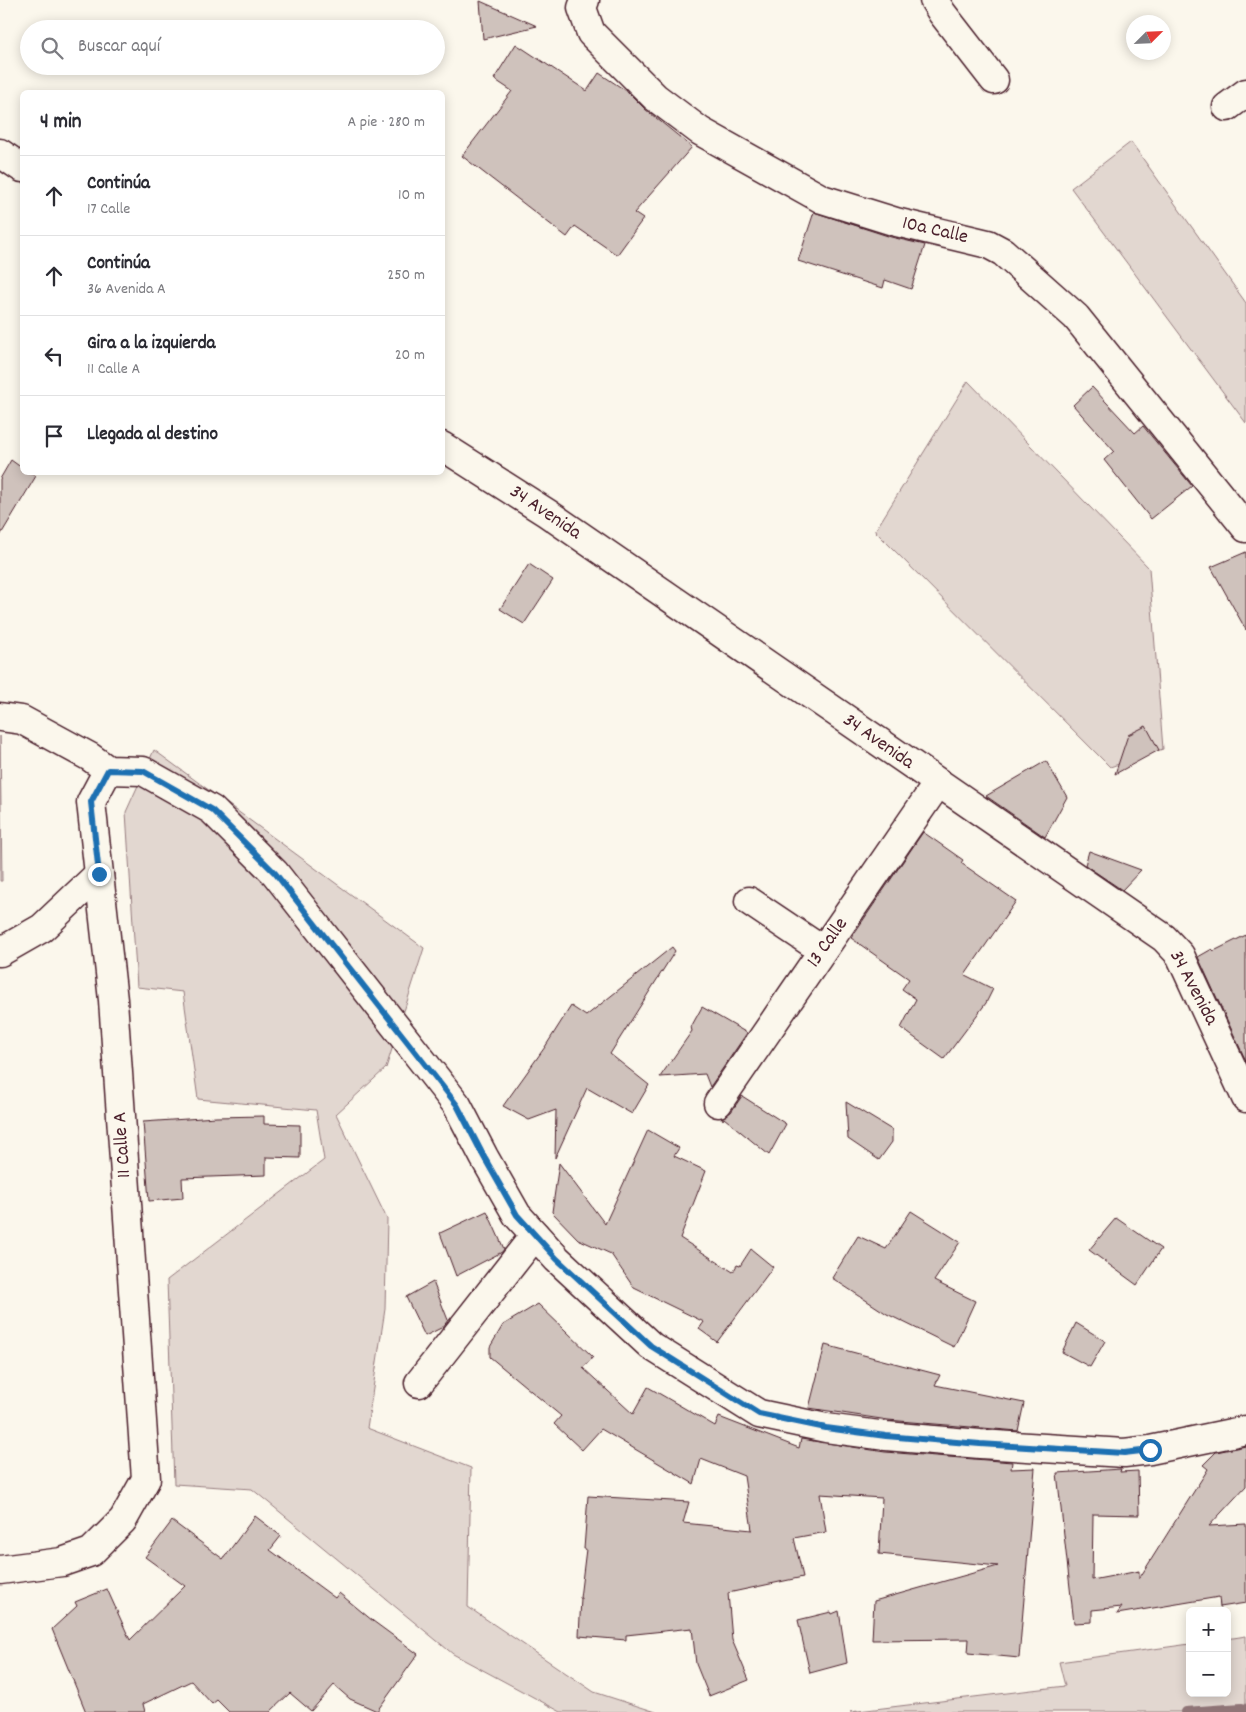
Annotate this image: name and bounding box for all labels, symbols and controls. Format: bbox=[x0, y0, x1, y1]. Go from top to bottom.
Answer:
north arrow bbox=[1126, 15, 1171, 60]
search box bbox=[20, 20, 445, 75]
icon: search bbox=[38, 34, 66, 62]
text: Buscar aquí bbox=[78, 34, 160, 61]
text: 4 min bbox=[40, 108, 82, 138]
text: A pie · 280 m bbox=[347, 111, 425, 134]
text: Continúa bbox=[87, 171, 150, 198]
icon: ahead bbox=[40, 182, 68, 210]
text: 10 m bbox=[398, 184, 425, 207]
text: 17 Calle bbox=[87, 198, 130, 221]
street label: 10a Calle bbox=[899, 210, 971, 252]
text: Continúa bbox=[87, 251, 150, 278]
icon: ahead bbox=[40, 262, 68, 290]
text: 250 m bbox=[387, 264, 425, 287]
text: 36 Avenida A bbox=[87, 278, 166, 301]
text: Gira a la izquierda bbox=[87, 331, 215, 358]
icon: left bbox=[40, 342, 68, 370]
text: 20 m bbox=[395, 344, 425, 367]
text: 11 Calle A bbox=[87, 358, 140, 381]
icon: arrive bbox=[40, 422, 68, 450]
text: Llegada al destino bbox=[87, 422, 218, 449]
street label: 34 Avenida bbox=[503, 479, 587, 548]
street label: 34 Avenida bbox=[837, 707, 920, 777]
route end bbox=[88, 863, 111, 886]
street label: 13 Calle bbox=[801, 912, 855, 974]
street label: 34 Avenida bbox=[1162, 945, 1225, 1031]
street label: 11 Calle A bbox=[107, 1111, 139, 1179]
route start bbox=[1139, 1439, 1162, 1462]
map controls bbox=[1186, 1607, 1231, 1697]
button: + bbox=[1186, 1607, 1231, 1652]
button: − bbox=[1186, 1652, 1231, 1697]

